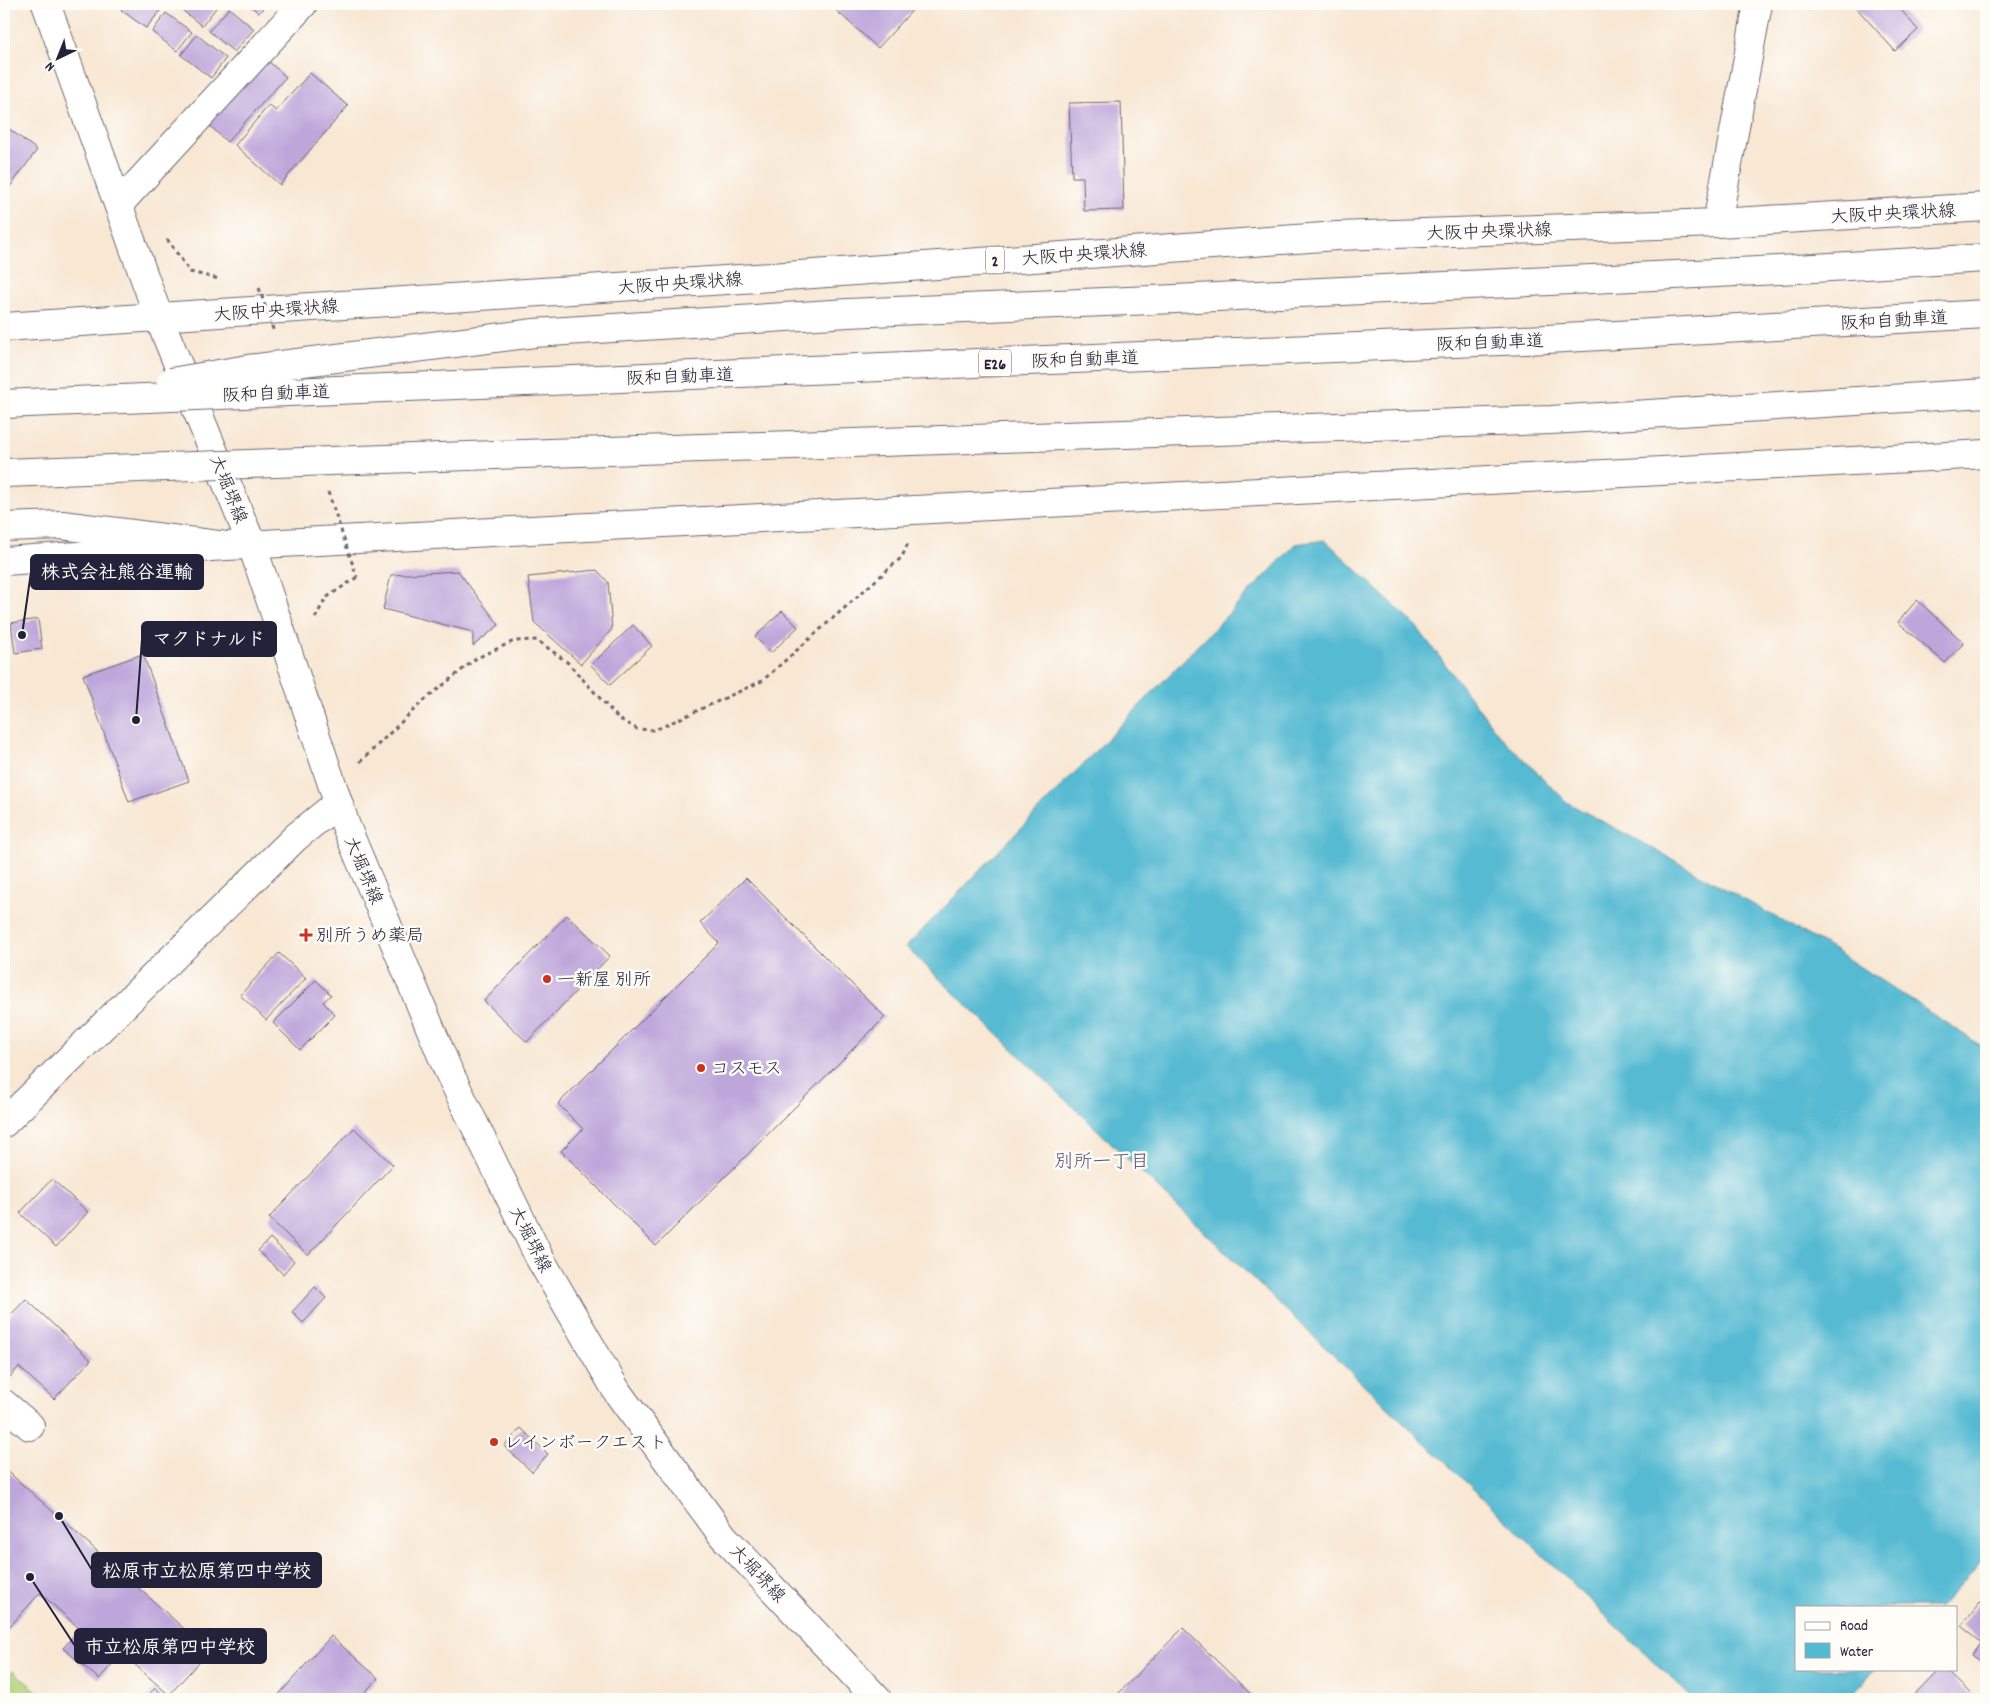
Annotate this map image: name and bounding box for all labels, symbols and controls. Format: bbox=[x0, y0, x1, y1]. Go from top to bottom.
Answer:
north arrow bbox=[32, 32, 82, 82]
text: N bbox=[41, 56, 60, 76]
street label: 大阪中央環状線 bbox=[1830, 200, 1957, 231]
street label: 大阪中央環状線 bbox=[1426, 219, 1552, 248]
street label: 大阪中央環状線 bbox=[1020, 240, 1148, 273]
road number: 2 bbox=[986, 246, 1004, 274]
street label: 大阪中央環状線 bbox=[616, 269, 744, 302]
street label: 大阪中央環状線 bbox=[212, 296, 340, 329]
street label: 阪和自動車道 bbox=[1840, 307, 1949, 338]
street label: 阪和自動車道 bbox=[1436, 330, 1544, 359]
street label: 阪和自動車道 bbox=[1031, 347, 1139, 376]
road number: E26 bbox=[979, 349, 1011, 376]
street label: 阪和自動車道 bbox=[626, 364, 734, 393]
street label: 阪和自動車道 bbox=[222, 381, 330, 410]
street label: 大堀堺線 bbox=[202, 452, 252, 528]
callout: 株式会社熊谷運輸 bbox=[31, 555, 203, 589]
text: 株式会社熊谷運輸 bbox=[41, 561, 193, 588]
callout: マクドナルド bbox=[142, 622, 276, 656]
text: マクドナルド bbox=[152, 628, 266, 655]
street label: 大堀堺線 bbox=[336, 833, 387, 909]
place label: 別所うめ薬局 bbox=[316, 925, 424, 950]
marker: 別所うめ薬局 bbox=[300, 929, 312, 941]
place label: 一新屋 別所 bbox=[557, 969, 651, 994]
marker: 一新屋 別所 bbox=[541, 973, 553, 985]
place label: コスモス bbox=[711, 1058, 782, 1083]
marker: コスモス bbox=[695, 1062, 707, 1074]
district label: 別所一丁目 bbox=[1054, 1150, 1150, 1177]
street label: 大堀堺線 bbox=[501, 1202, 556, 1278]
place label: レインボークエスト bbox=[504, 1432, 667, 1457]
marker: レインボークエスト bbox=[488, 1436, 500, 1448]
street label: 大堀堺線 bbox=[722, 1540, 790, 1610]
callout: 松原市立松原第四中学校 bbox=[92, 1553, 321, 1587]
text: 松原市立松原第四中学校 bbox=[102, 1560, 312, 1587]
legend bbox=[1795, 1606, 1958, 1670]
text: Road bbox=[1840, 1616, 1868, 1638]
callout: 市立松原第四中学校 bbox=[75, 1629, 266, 1663]
text: 市立松原第四中学校 bbox=[84, 1636, 256, 1663]
text: Water bbox=[1840, 1642, 1874, 1664]

